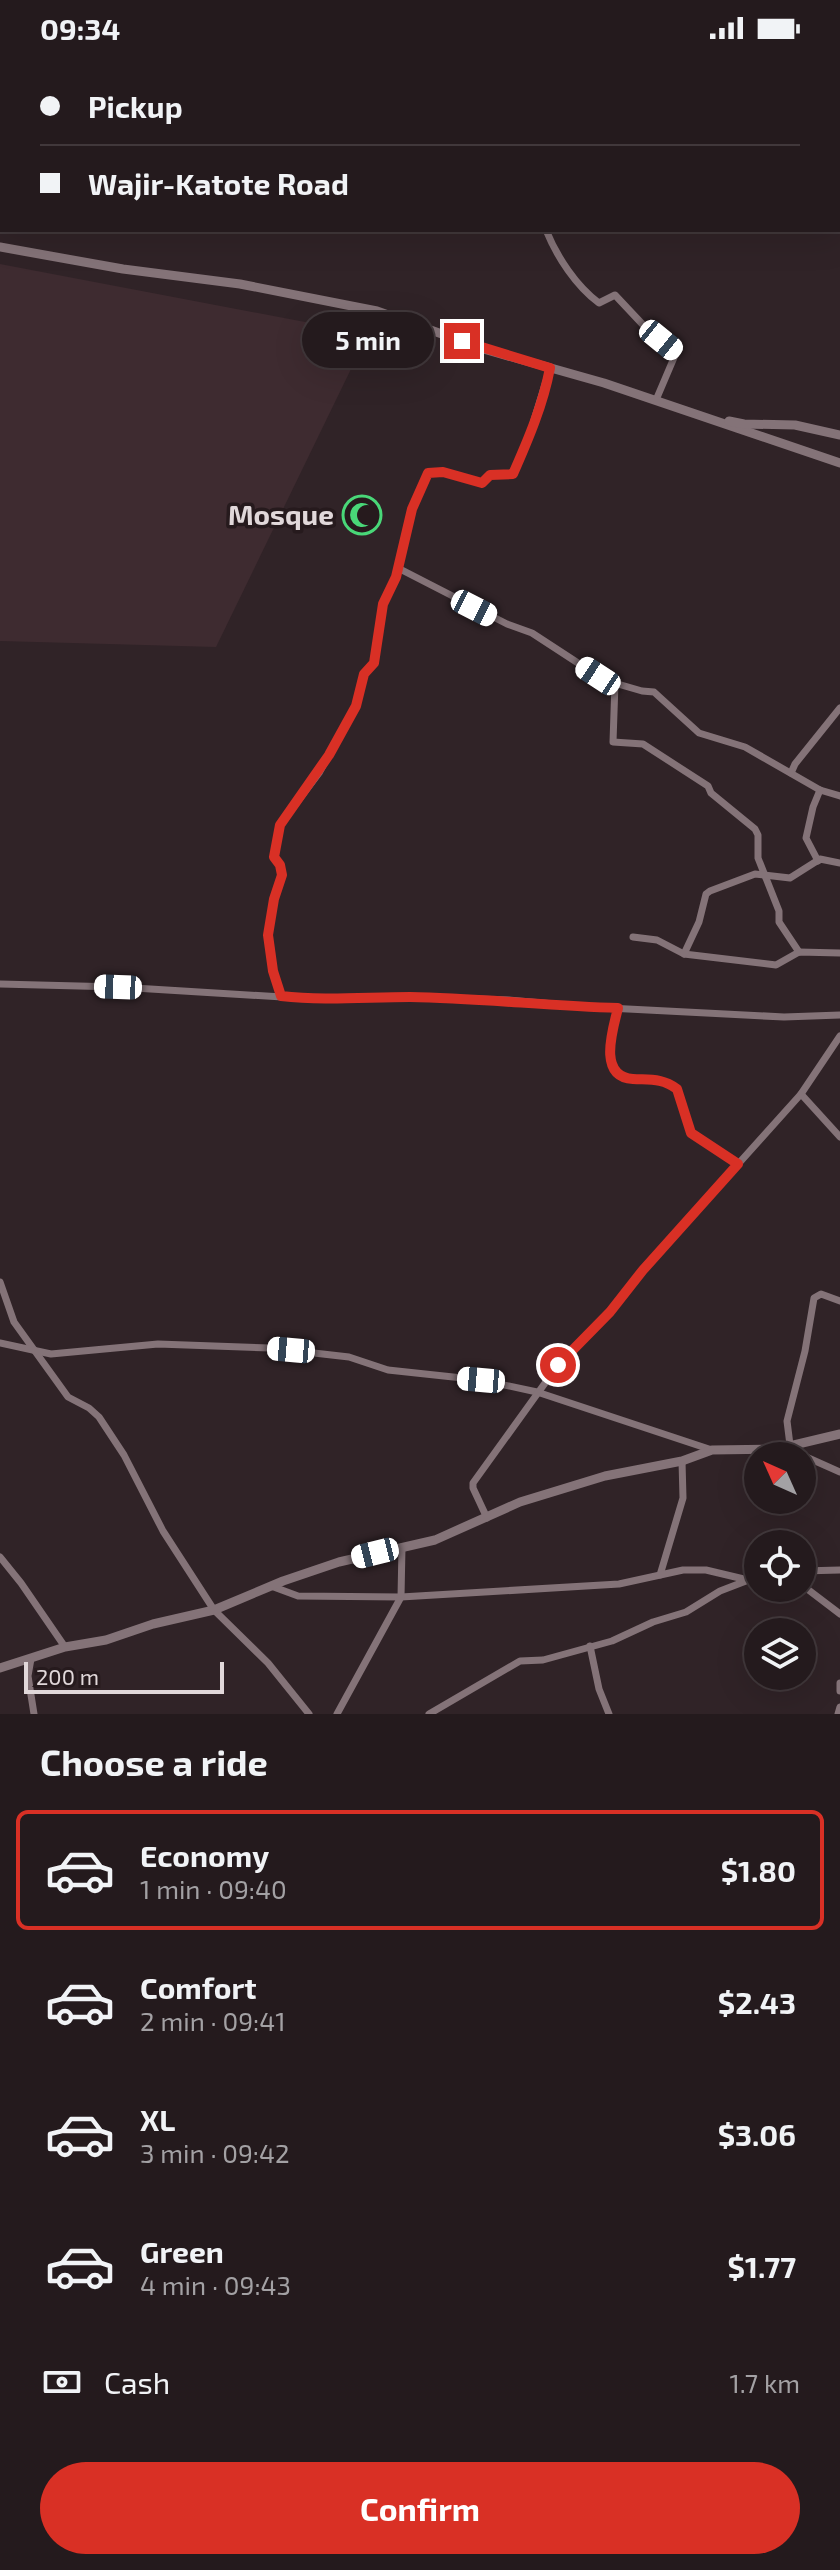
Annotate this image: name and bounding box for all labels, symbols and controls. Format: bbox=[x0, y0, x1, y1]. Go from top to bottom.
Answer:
text: 09:34 bbox=[40, 10, 120, 46]
text: Pickup bbox=[88, 88, 183, 124]
text: Wajir-Katote Road bbox=[88, 165, 349, 201]
callout: 5 min bbox=[302, 313, 434, 369]
car bbox=[635, 316, 687, 364]
route end bbox=[444, 323, 480, 359]
text: 5 min bbox=[335, 324, 401, 355]
mosque icon: Mosque bbox=[341, 494, 383, 536]
place label: Mosque bbox=[228, 497, 334, 531]
car bbox=[447, 586, 501, 630]
car bbox=[571, 653, 625, 699]
car bbox=[94, 974, 142, 1000]
car bbox=[266, 1336, 316, 1364]
route start bbox=[540, 1347, 576, 1383]
car bbox=[456, 1366, 506, 1394]
north arrow bbox=[744, 1442, 816, 1514]
map controls bbox=[744, 1442, 816, 1690]
button: locate bbox=[744, 1530, 816, 1602]
car bbox=[349, 1536, 401, 1570]
button: layers bbox=[744, 1618, 816, 1690]
scale bar bbox=[24, 1658, 224, 1694]
text: 200 m bbox=[36, 1663, 99, 1689]
text: Choose a ride bbox=[40, 1740, 268, 1783]
icon: car bbox=[44, 1834, 116, 1906]
text: Economy bbox=[140, 1837, 269, 1873]
text: $1.80 bbox=[721, 1852, 796, 1888]
text: 1 min · 09:40 bbox=[140, 1873, 287, 1904]
icon: car bbox=[44, 1966, 116, 2038]
text: Comfort bbox=[140, 1969, 257, 2005]
text: $2.43 bbox=[718, 1984, 796, 2020]
text: 2 min · 09:41 bbox=[140, 2005, 286, 2036]
icon: car bbox=[44, 2098, 116, 2170]
text: XL bbox=[140, 2101, 175, 2137]
text: $3.06 bbox=[718, 2116, 796, 2152]
text: 3 min · 09:42 bbox=[140, 2137, 290, 2168]
icon: car bbox=[44, 2230, 116, 2302]
text: Green bbox=[140, 2233, 224, 2269]
text: $1.77 bbox=[728, 2248, 796, 2284]
text: 4 min · 09:43 bbox=[140, 2269, 291, 2300]
icon: cash bbox=[40, 2360, 84, 2404]
text: Cash bbox=[104, 2364, 170, 2400]
text: 1.7 km bbox=[730, 2367, 800, 2398]
button: Confirm bbox=[40, 2462, 800, 2554]

